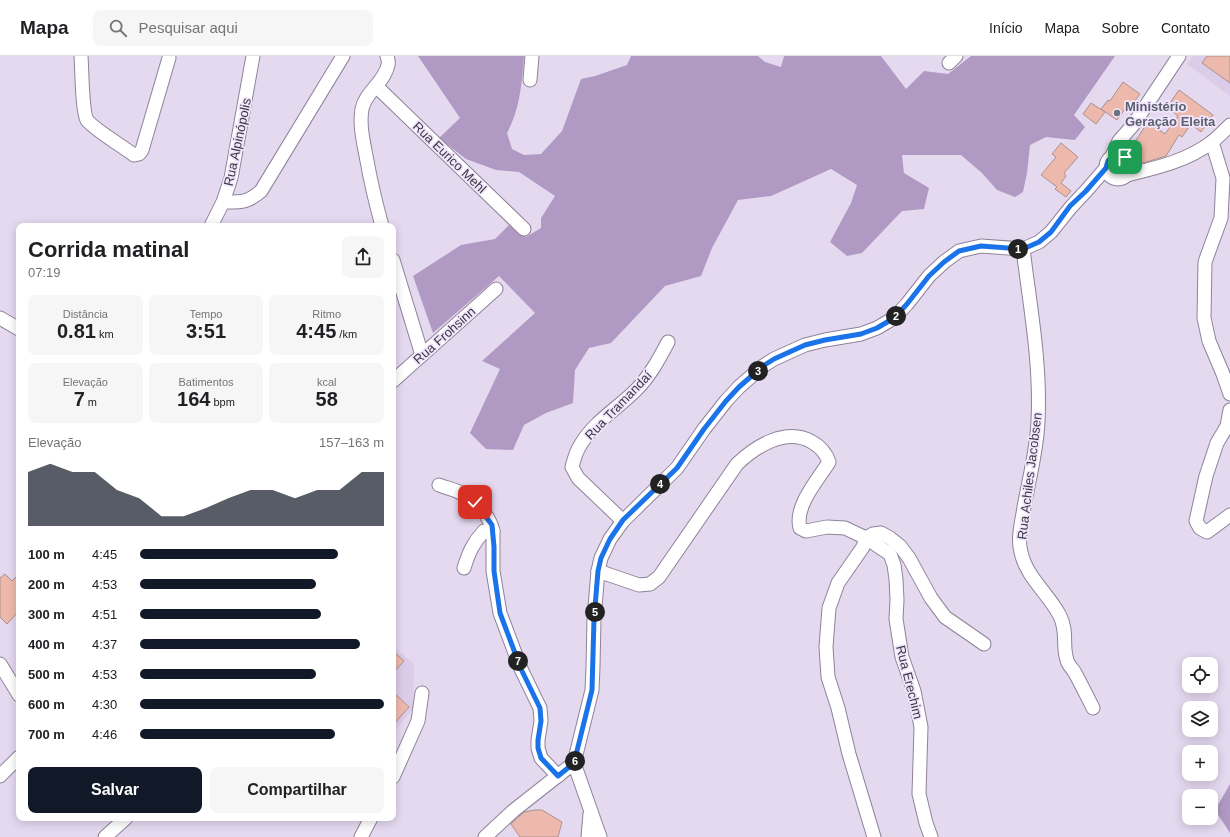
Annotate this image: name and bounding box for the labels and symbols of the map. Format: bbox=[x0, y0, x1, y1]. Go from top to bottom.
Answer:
street label: Rua Alpinópolis bbox=[221, 96, 254, 187]
place label: Ministério Geração Eleita bbox=[1125, 99, 1216, 129]
marker: Ministério Geração Eleita bbox=[1112, 108, 1122, 118]
street label: Rua Eurico Mehl bbox=[410, 119, 490, 196]
pin bbox=[1108, 140, 1142, 174]
pin: 1 bbox=[1008, 239, 1028, 259]
street label: Rua Frohsinn bbox=[410, 304, 478, 367]
pin: 2 bbox=[886, 306, 906, 326]
pin: 3 bbox=[748, 361, 768, 381]
street label: Rua Tramandaí bbox=[582, 368, 655, 443]
street label: Rua Achiles Jacobsen bbox=[1014, 412, 1045, 540]
pin: 4 bbox=[650, 474, 670, 494]
pin bbox=[458, 485, 492, 519]
pin: 5 bbox=[585, 602, 605, 622]
street label: Rua Erechim bbox=[893, 644, 926, 720]
pin: 7 bbox=[508, 651, 528, 671]
pin: 6 bbox=[565, 751, 585, 771]

